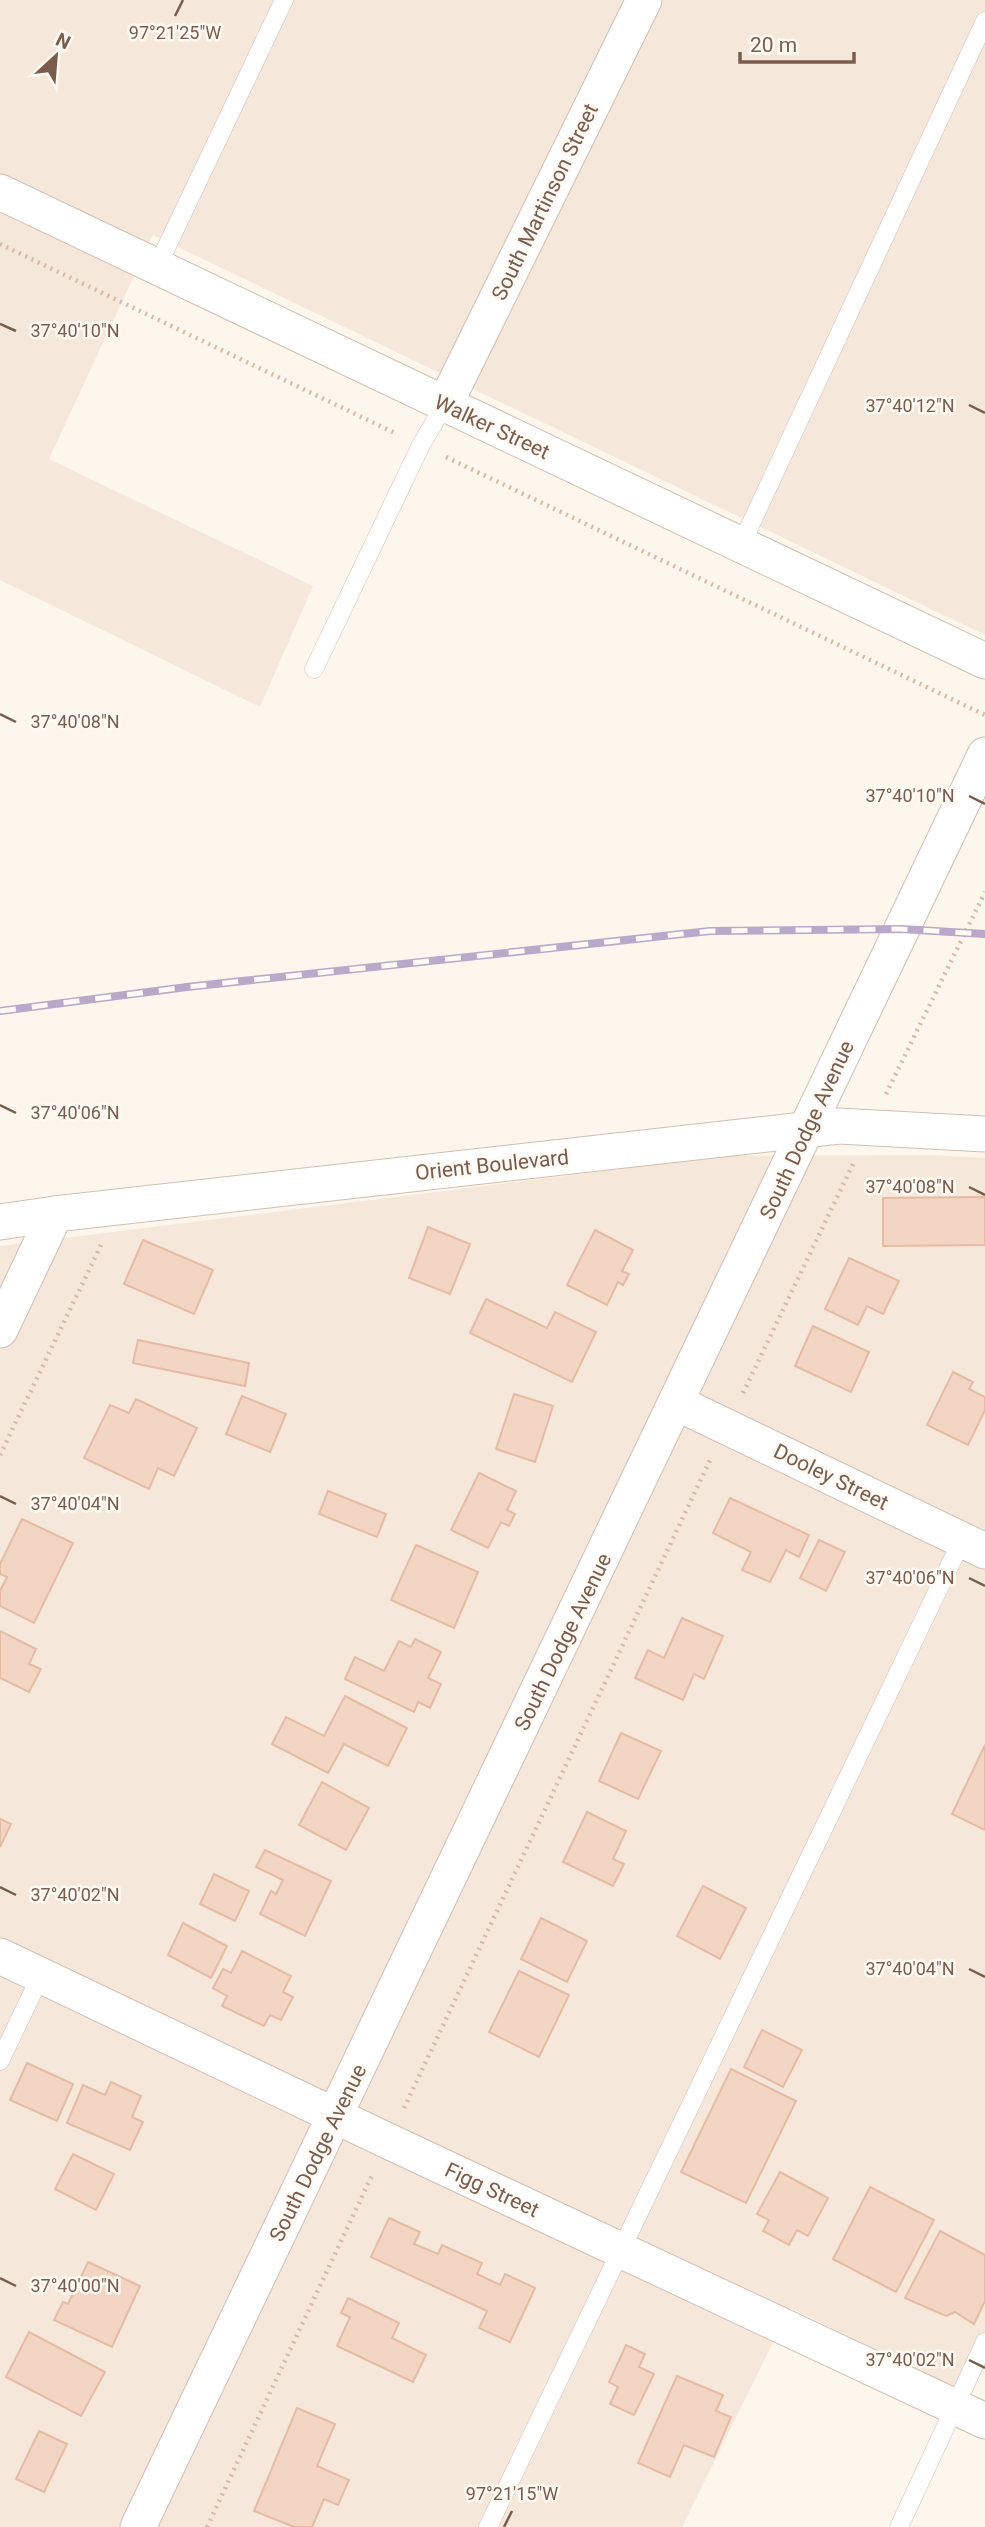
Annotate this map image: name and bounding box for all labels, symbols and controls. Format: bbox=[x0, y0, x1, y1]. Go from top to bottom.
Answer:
north arrow bbox=[21, 21, 91, 91]
scale bar bbox=[740, 21, 854, 65]
text: 97°21'25"W bbox=[129, 22, 221, 43]
text: N bbox=[52, 28, 74, 54]
text: 20 m bbox=[750, 33, 797, 57]
street label: South Martinson Street bbox=[487, 100, 603, 304]
text: 37°40'10"N bbox=[30, 320, 120, 341]
street label: Walker Street bbox=[431, 390, 553, 464]
text: 37°40'12"N bbox=[865, 395, 955, 416]
text: 37°40'08"N bbox=[30, 711, 120, 732]
text: 37°40'10"N bbox=[865, 785, 955, 806]
street label: South Dodge Avenue bbox=[755, 1037, 859, 1223]
text: 37°40'06"N bbox=[30, 1102, 120, 1123]
street label: Orient Boulevard bbox=[414, 1145, 570, 1185]
text: 37°40'08"N bbox=[865, 1176, 955, 1197]
street label: Dooley Street bbox=[770, 1439, 892, 1515]
text: 37°40'04"N bbox=[30, 1493, 120, 1514]
street label: South Dodge Avenue bbox=[510, 1550, 616, 1734]
text: 37°40'06"N bbox=[865, 1567, 955, 1588]
text: 37°40'02"N bbox=[30, 1884, 120, 1905]
text: 37°40'04"N bbox=[865, 1958, 955, 1979]
street label: South Dodge Avenue bbox=[265, 2061, 371, 2245]
street label: Figg Street bbox=[441, 2158, 543, 2222]
text: 37°40'00"N bbox=[30, 2275, 120, 2296]
text: 37°40'02"N bbox=[865, 2349, 955, 2370]
text: 97°21'15"W bbox=[466, 2483, 558, 2504]

